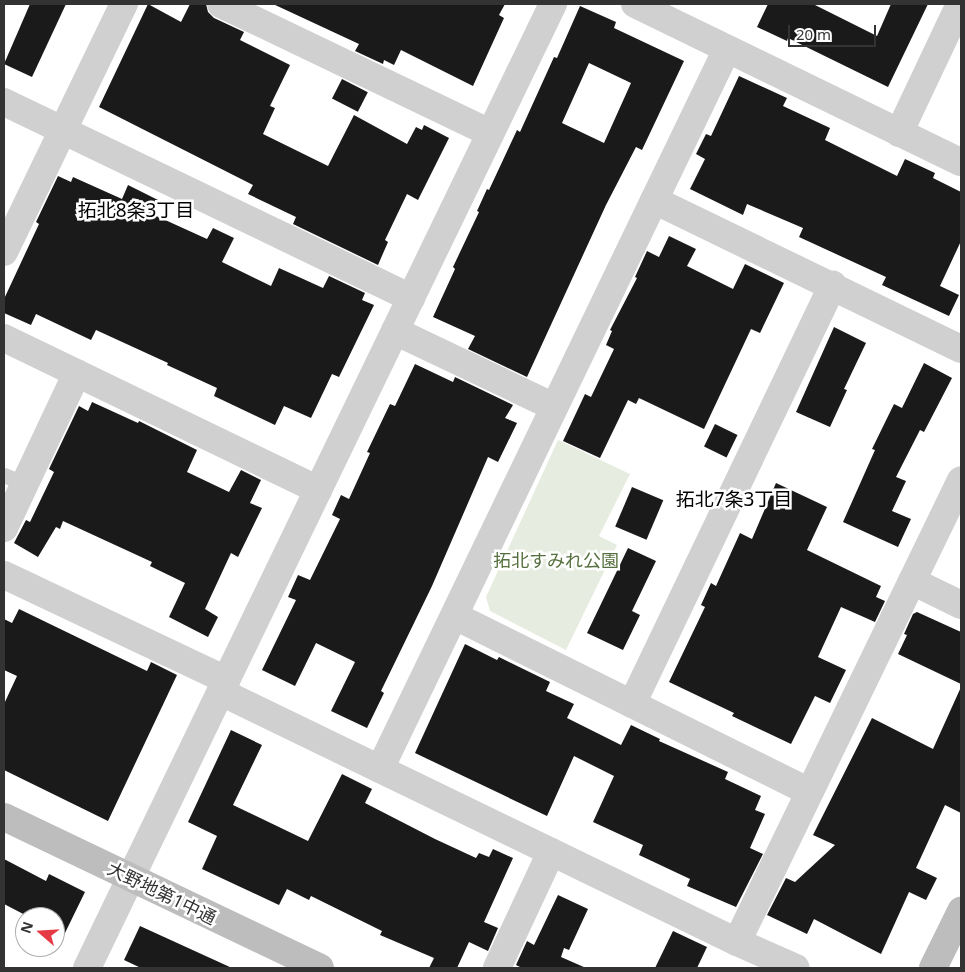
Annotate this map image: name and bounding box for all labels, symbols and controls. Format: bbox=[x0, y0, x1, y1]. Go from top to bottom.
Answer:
scale bar bbox=[790, 15, 878, 47]
text: 20 m bbox=[796, 24, 831, 44]
district label: 拓北8条3丁目 bbox=[78, 200, 194, 222]
district label: 拓北7条3丁目 bbox=[676, 489, 792, 511]
park label: 拓北すみれ公園 bbox=[493, 549, 619, 571]
street label: 大野地第1中通 bbox=[104, 857, 220, 929]
north arrow bbox=[15, 907, 65, 957]
text: N bbox=[15, 919, 37, 936]

